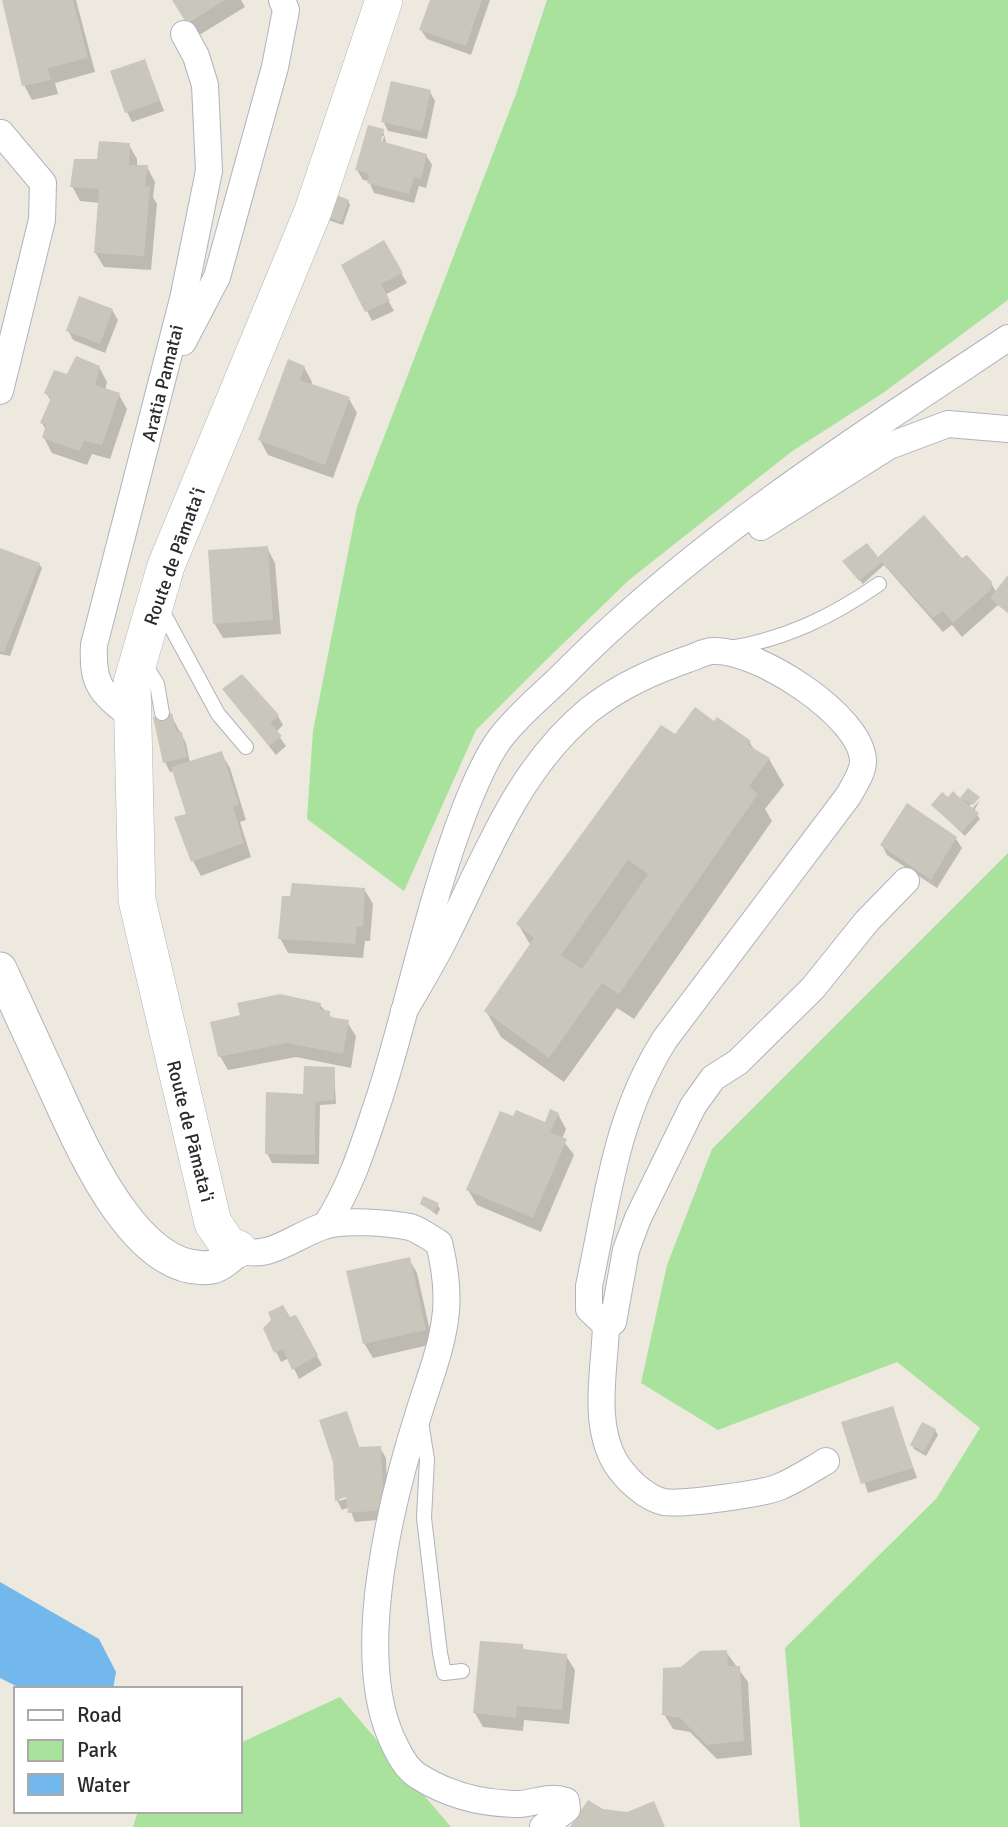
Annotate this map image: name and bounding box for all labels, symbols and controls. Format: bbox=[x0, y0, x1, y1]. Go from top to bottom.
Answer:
street label: Aratia Pamatai bbox=[137, 322, 189, 444]
street label: Route de Pāmata'i bbox=[139, 484, 211, 629]
street label: Route de Pāmata'i bbox=[161, 1058, 219, 1205]
legend bbox=[14, 1687, 242, 1813]
text: Road bbox=[77, 1702, 122, 1728]
text: Park bbox=[77, 1737, 118, 1763]
text: Water bbox=[77, 1772, 130, 1798]

